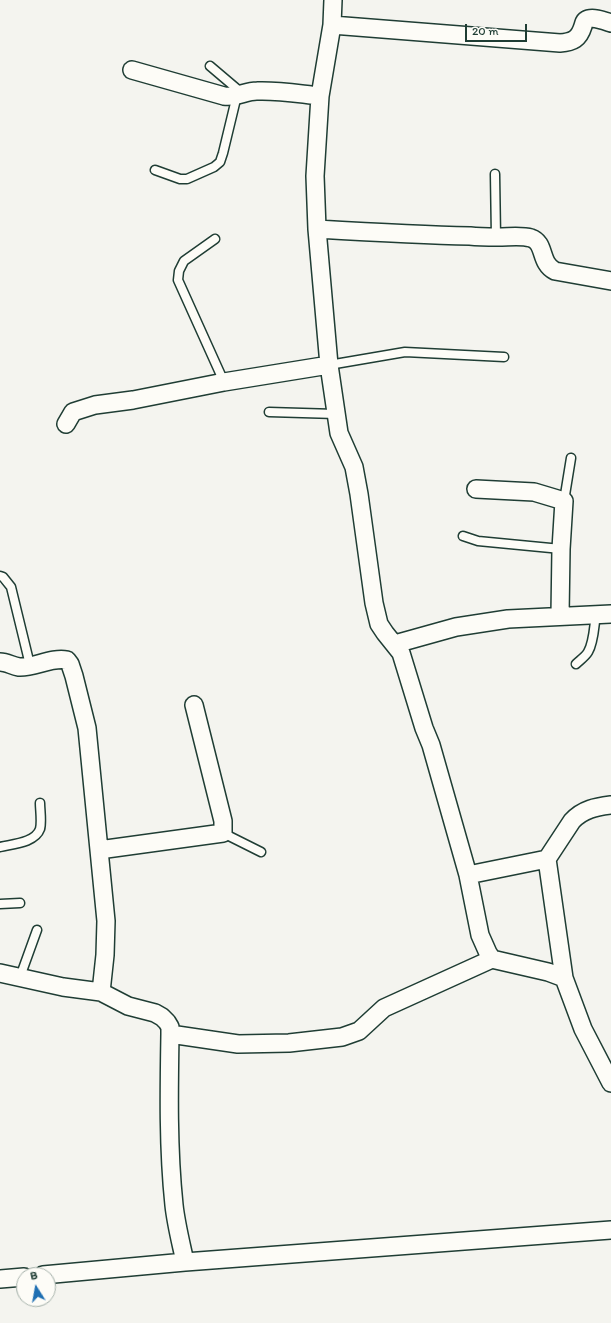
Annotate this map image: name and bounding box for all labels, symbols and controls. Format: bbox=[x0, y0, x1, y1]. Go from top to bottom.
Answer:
scale bar bbox=[467, 16, 529, 42]
text: 20 m bbox=[472, 24, 499, 38]
north arrow bbox=[16, 1267, 56, 1307]
text: B bbox=[29, 1269, 39, 1283]

